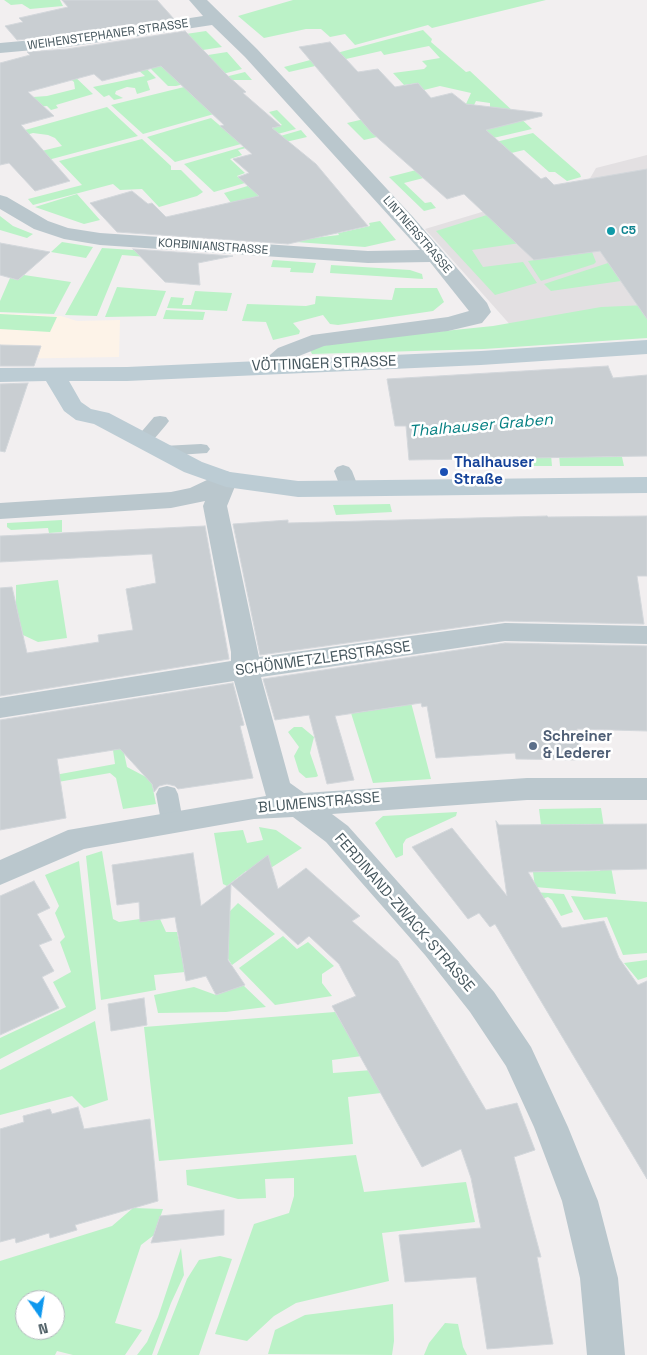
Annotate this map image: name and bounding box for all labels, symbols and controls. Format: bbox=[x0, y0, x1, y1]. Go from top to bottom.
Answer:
street label: WEIHENSTEPHANER STRASSE bbox=[27, 17, 189, 53]
street label: LINTNERSTRASSE bbox=[380, 194, 454, 276]
place label: C5 bbox=[621, 224, 636, 238]
marker: C5 bbox=[605, 225, 617, 237]
street label: KORBINIANSTRASSE bbox=[157, 236, 269, 258]
street label: VÖTTINGER STRASSE bbox=[251, 352, 397, 376]
water label: Thalhauser Graben bbox=[408, 410, 554, 442]
place label: Thalhauser Straße bbox=[454, 454, 534, 489]
marker: Thalhauser Straße bbox=[438, 466, 450, 478]
street label: SCHÖNMETZLERSTRASSE bbox=[234, 638, 412, 680]
place label: Schreiner & Lederer bbox=[543, 728, 612, 763]
marker: Schreiner & Lederer bbox=[527, 740, 539, 752]
street label: BLUMENSTRASSE bbox=[257, 789, 381, 817]
street label: FERDINAND-ZWACK-STRASSE bbox=[330, 830, 478, 996]
north arrow bbox=[15, 1290, 65, 1340]
text: N bbox=[37, 1319, 50, 1338]

